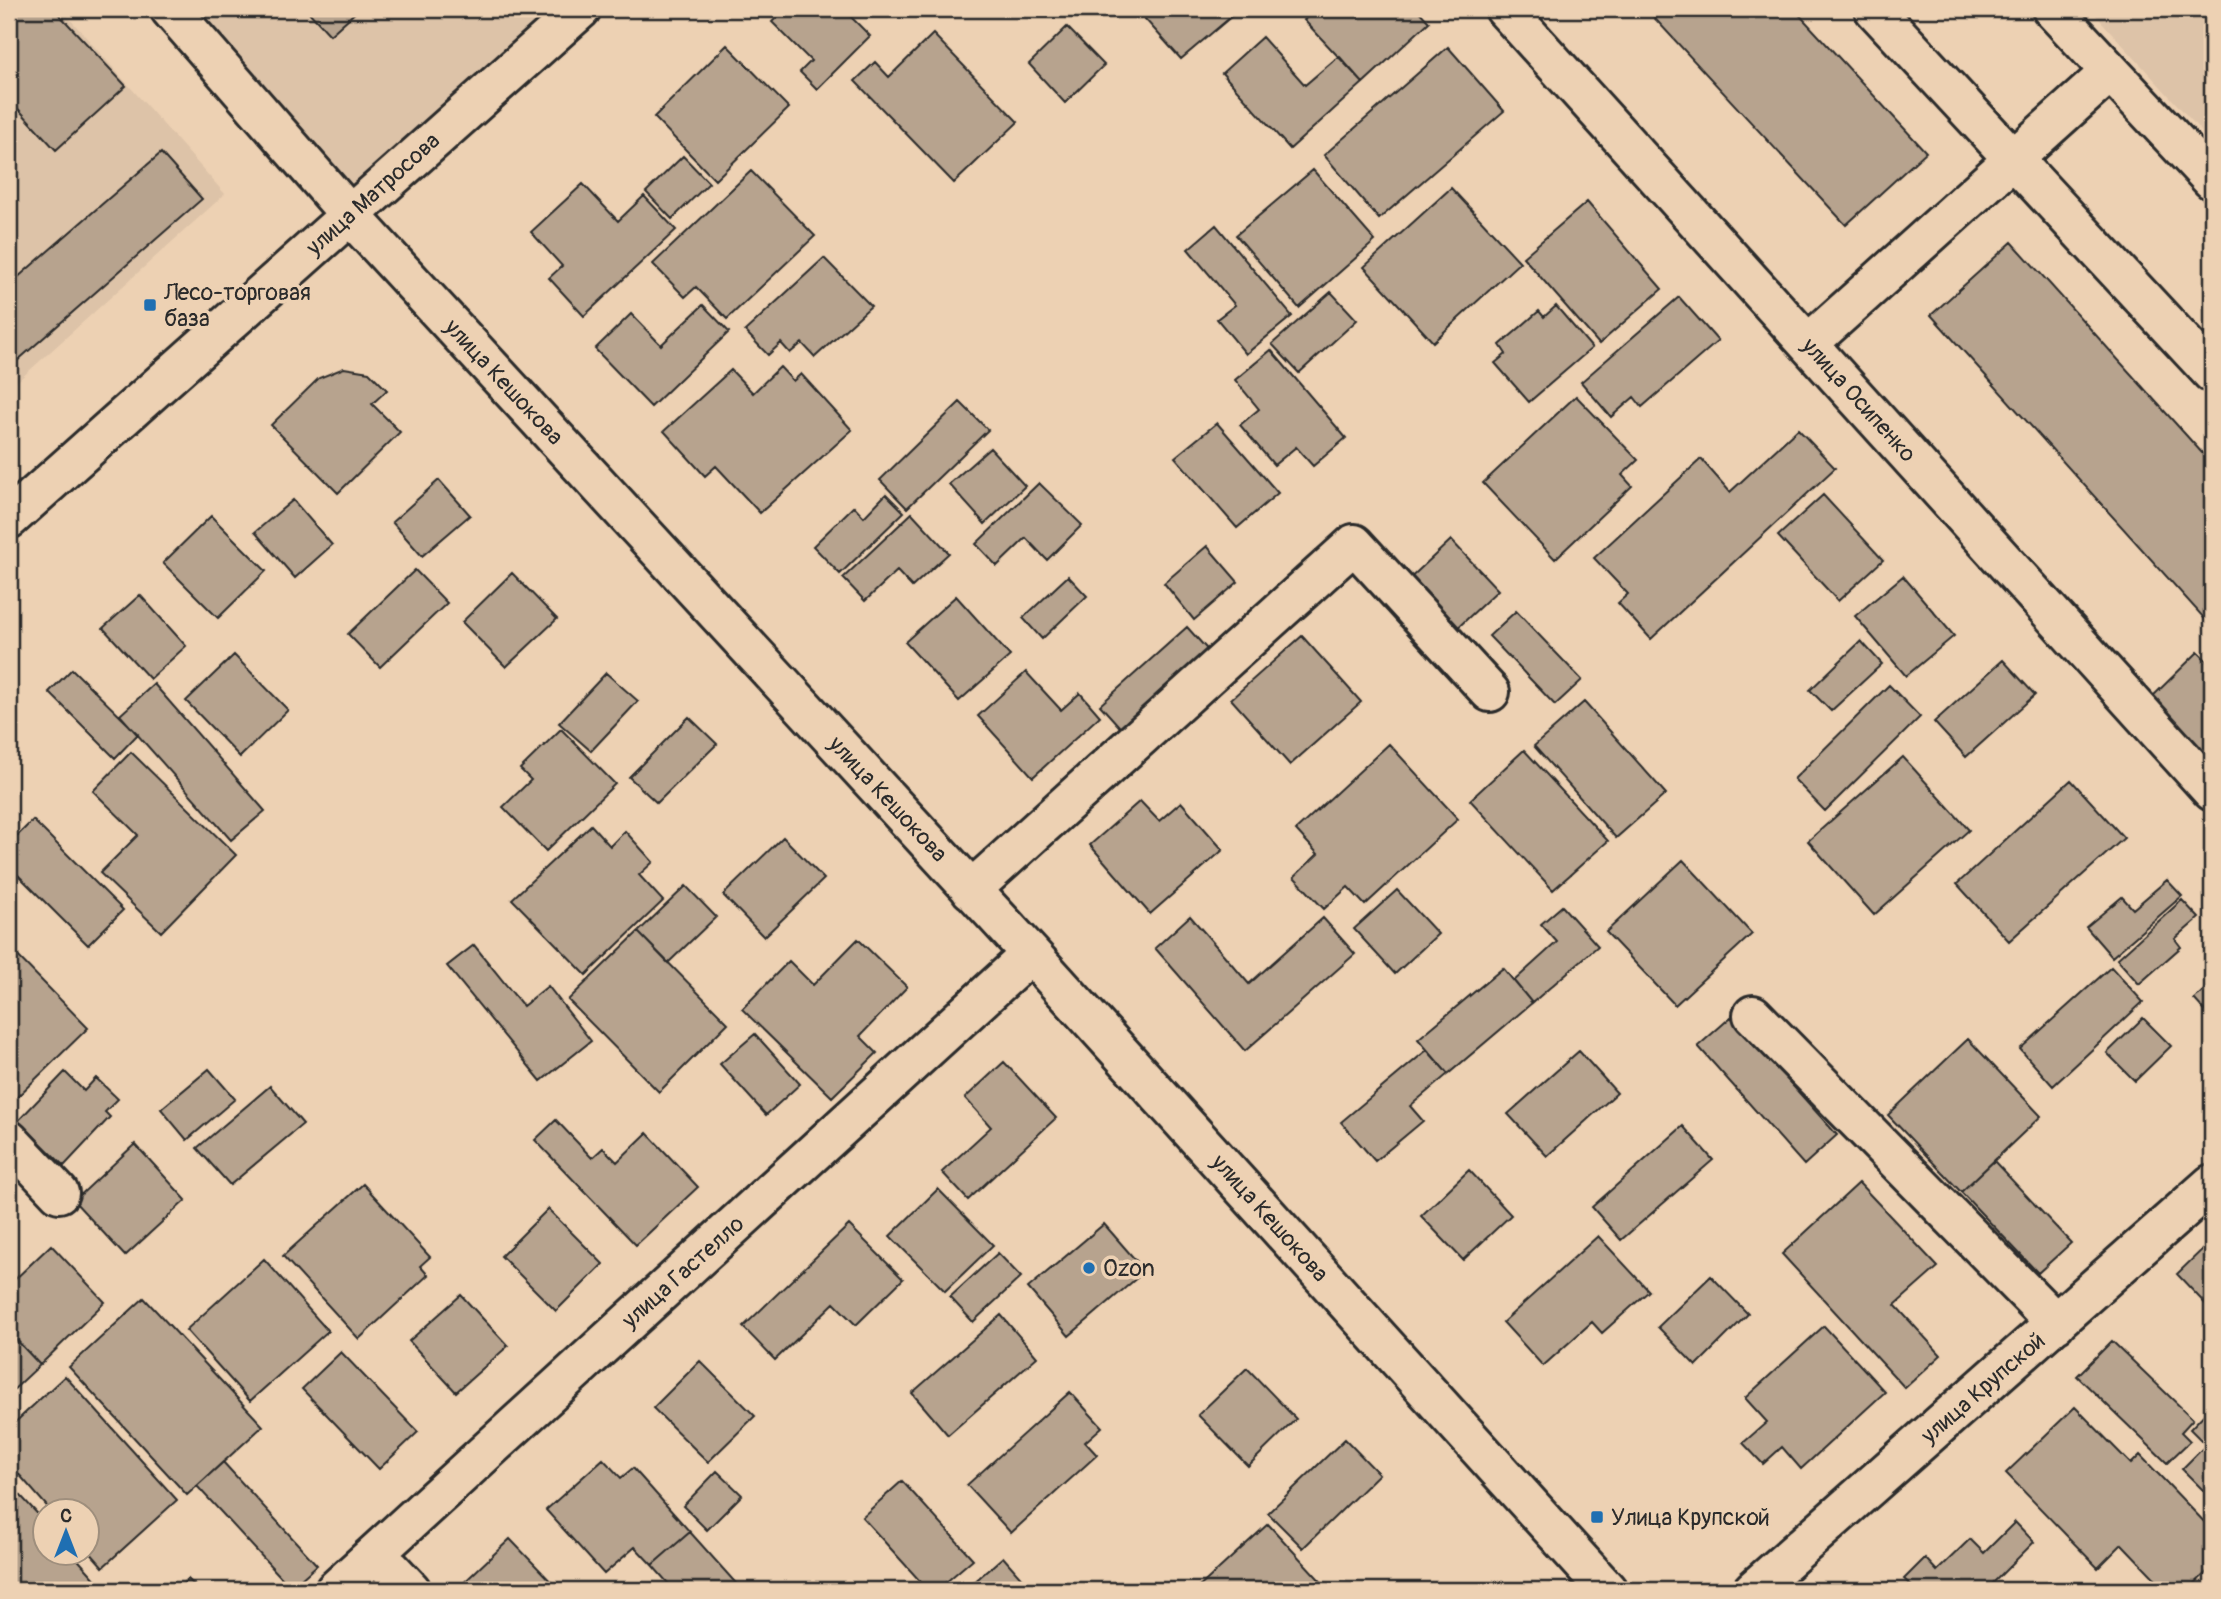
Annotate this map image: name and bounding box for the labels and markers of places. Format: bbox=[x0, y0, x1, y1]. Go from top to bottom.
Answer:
place label: Лесо-торговая база bbox=[163, 278, 311, 333]
marker: Лесо-торговая база bbox=[142, 297, 158, 313]
place label: Ozon bbox=[1103, 1254, 1155, 1283]
marker: Ozon bbox=[1081, 1260, 1097, 1276]
place label: Улица Крупской bbox=[1611, 1503, 1770, 1532]
marker: Улица Крупской bbox=[1589, 1509, 1605, 1525]

